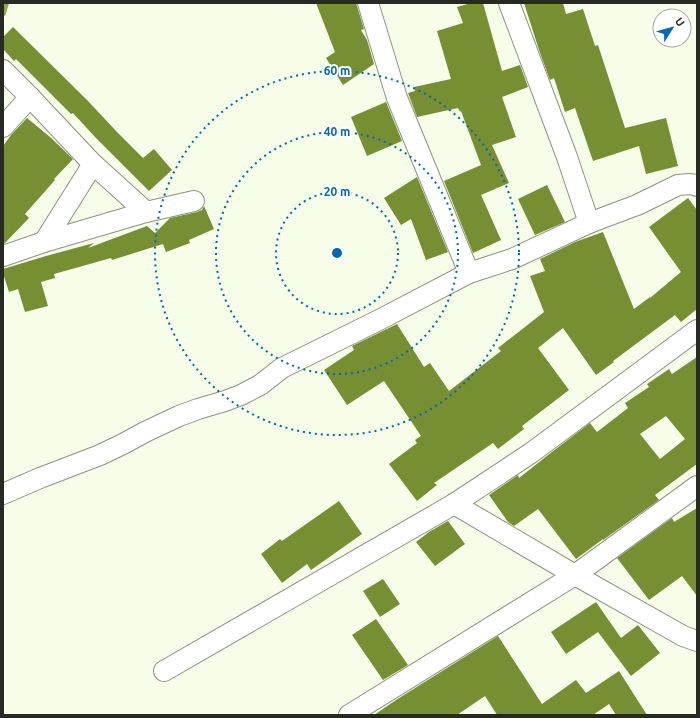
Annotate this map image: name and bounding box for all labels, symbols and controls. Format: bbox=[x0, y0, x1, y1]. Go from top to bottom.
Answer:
north arrow bbox=[652, 8, 692, 48]
text: U bbox=[673, 15, 687, 29]
text: 60 m bbox=[324, 64, 350, 77]
text: 40 m bbox=[324, 125, 350, 138]
text: 20 m bbox=[324, 185, 350, 198]
centre of rings bbox=[330, 246, 344, 260]

